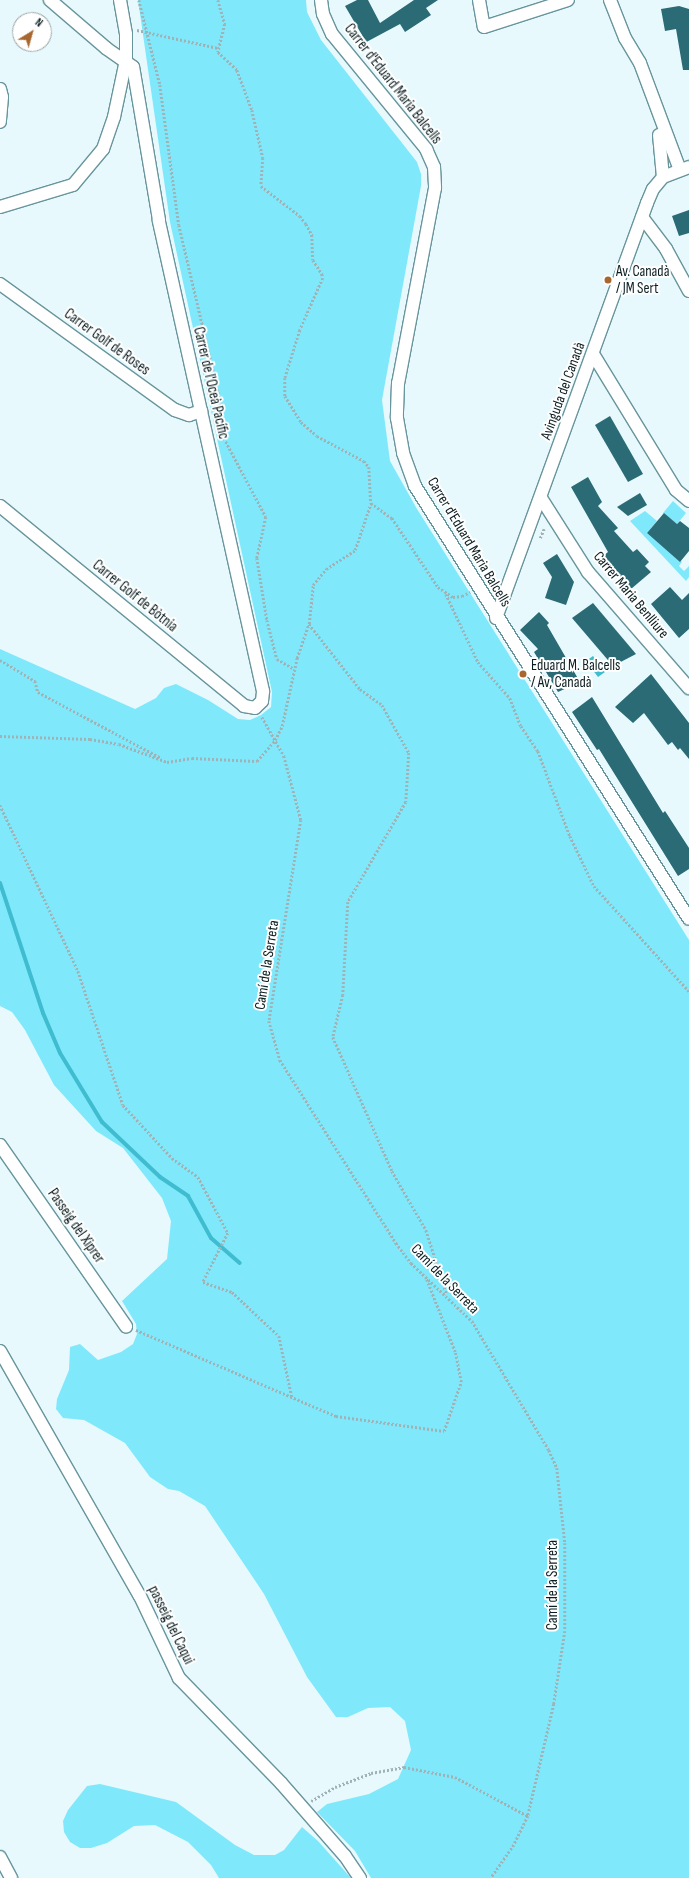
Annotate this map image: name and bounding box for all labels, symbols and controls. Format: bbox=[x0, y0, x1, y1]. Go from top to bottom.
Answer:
north arrow bbox=[12, 12, 52, 52]
text: N bbox=[33, 16, 45, 30]
street label: Carrer d'Eduard Maria Balcells bbox=[340, 20, 446, 148]
place label: Av. Canadà / JM Sert bbox=[616, 262, 669, 297]
marker: Av. Canadà / JM Sert bbox=[603, 275, 613, 285]
street label: Carrer Golf de Roses bbox=[61, 305, 153, 379]
street label: Carrer de l'Oceà Pacífic bbox=[189, 325, 233, 441]
street label: Avinguda del Canadà bbox=[537, 340, 589, 442]
street label: Carrer d'Eduard Maria Balcells bbox=[423, 474, 515, 610]
street label: Carrer Maria Benlliure bbox=[589, 548, 673, 642]
street label: Carrer Golf de Bòtnia bbox=[89, 556, 181, 636]
place label: Eduard M. Balcells / Av, Canadà bbox=[531, 656, 620, 691]
marker: Eduard M. Balcells / Av, Canadà bbox=[518, 669, 528, 679]
street label: Camí de la Serreta bbox=[251, 919, 283, 1011]
street label: Passeig del Xiprer bbox=[44, 1185, 108, 1267]
street label: Camí de la Serreta bbox=[407, 1240, 483, 1318]
street label: Camí de la Serreta bbox=[544, 1540, 562, 1630]
street label: passeig del Caqui bbox=[144, 1583, 198, 1667]

